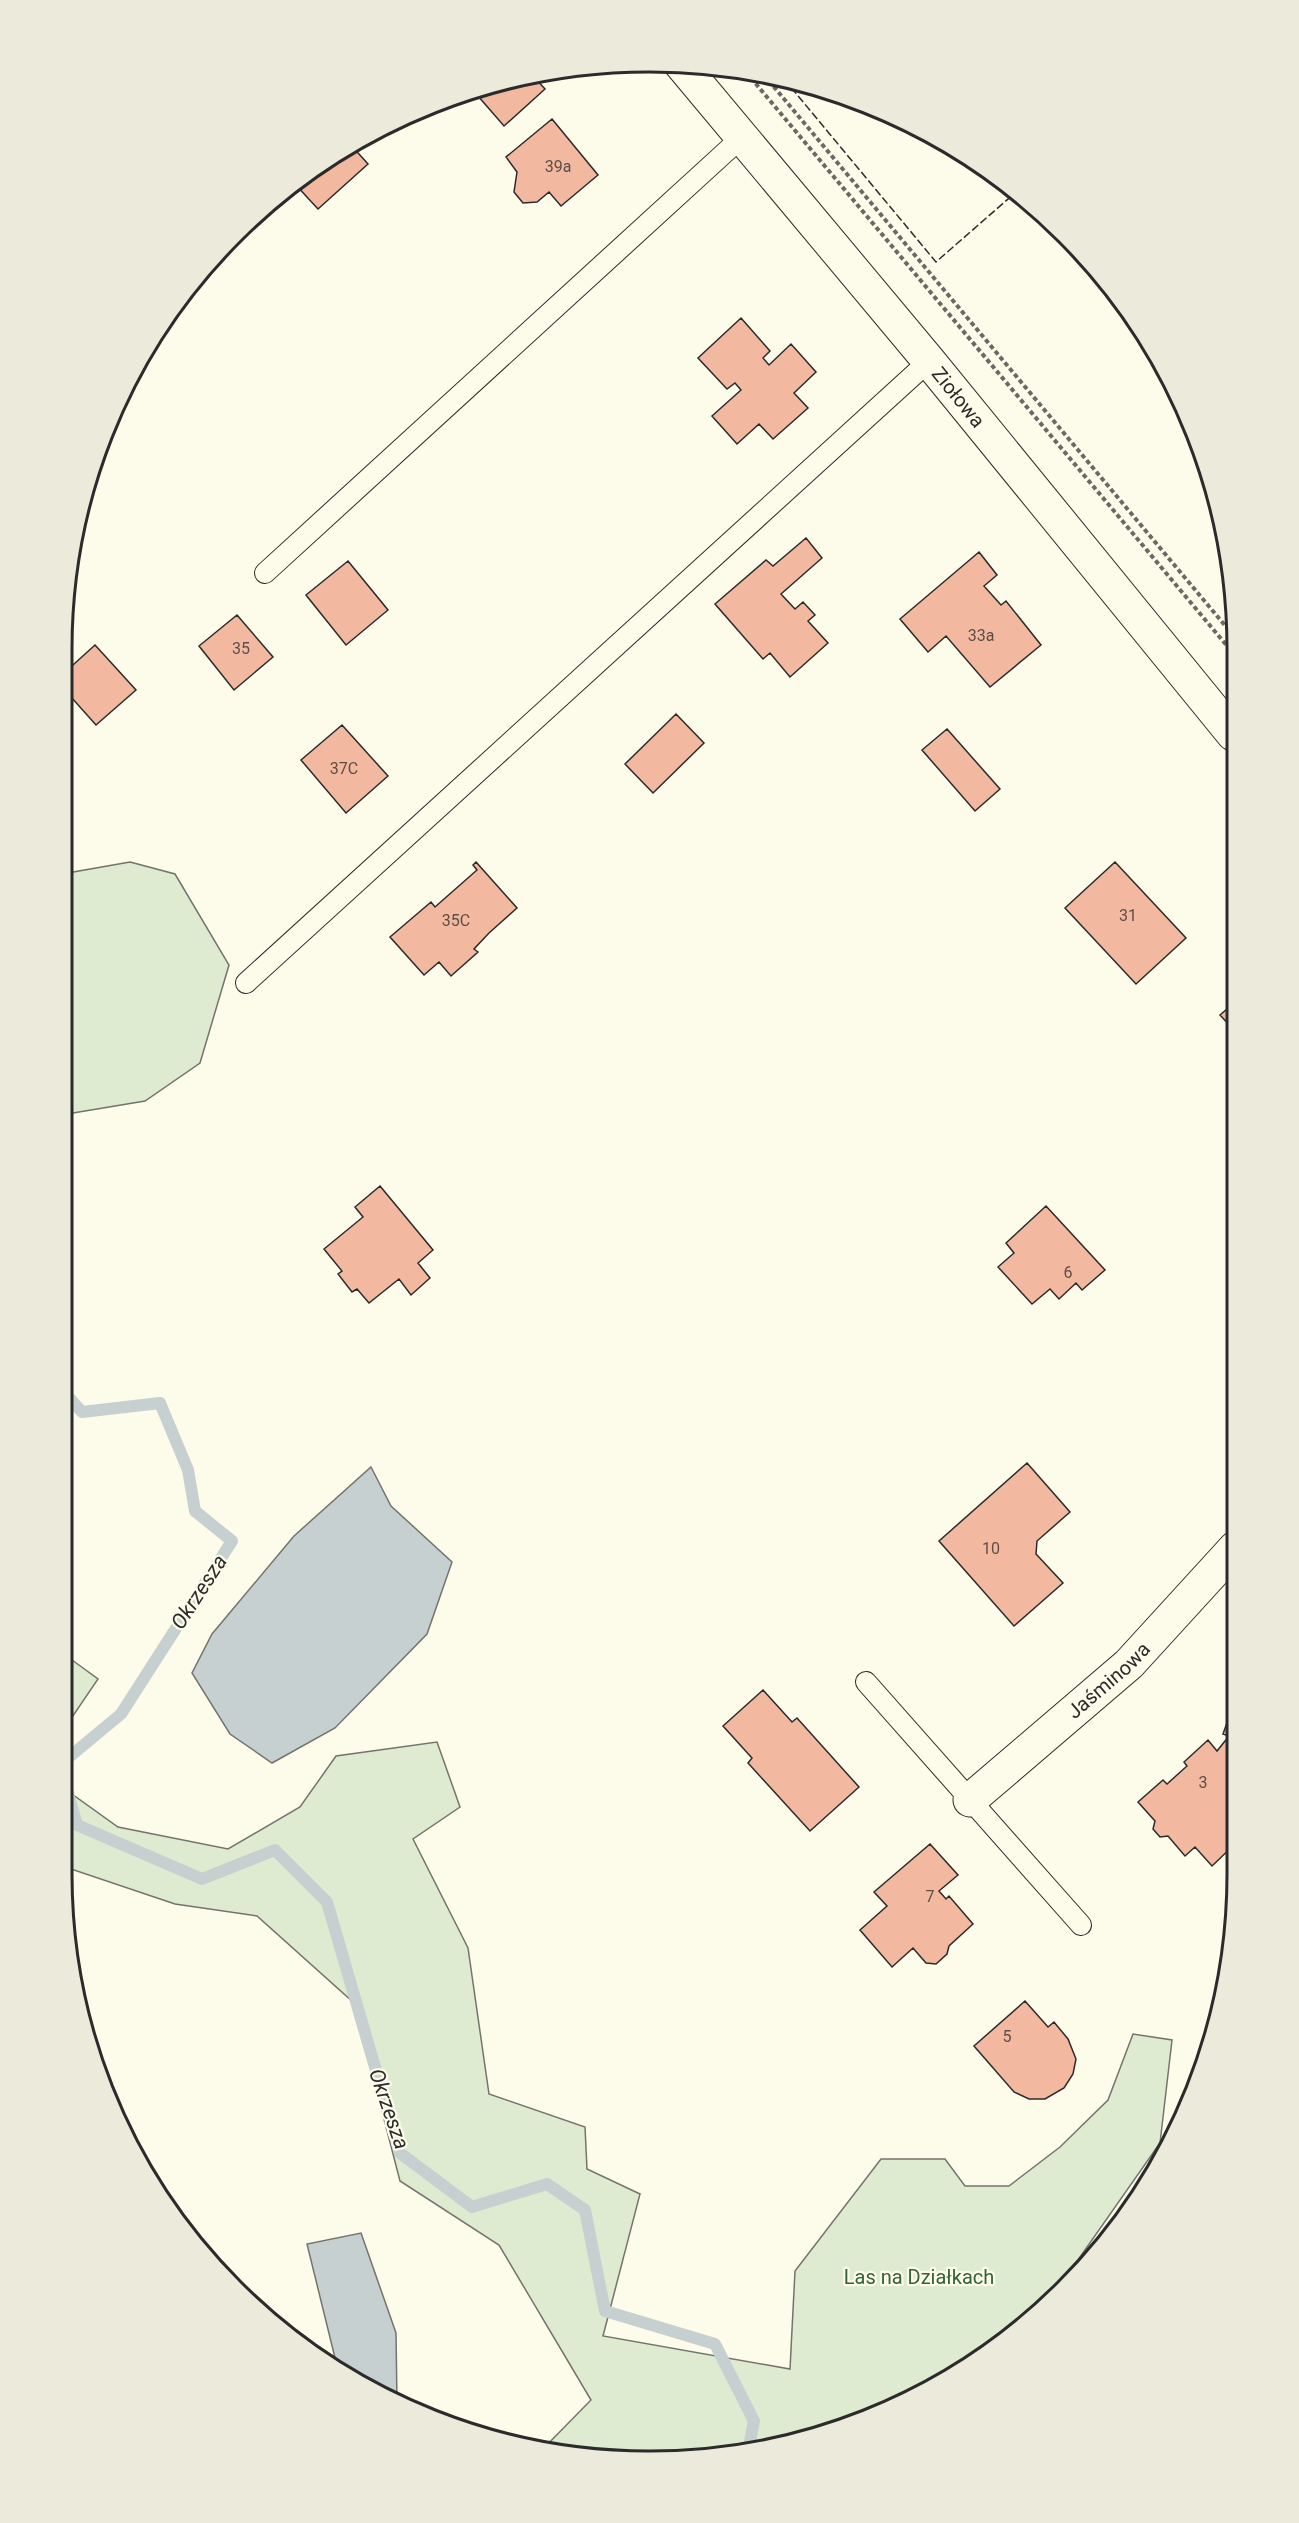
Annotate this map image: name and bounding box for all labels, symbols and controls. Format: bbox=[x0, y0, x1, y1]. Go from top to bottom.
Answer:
house number: 39a bbox=[545, 157, 571, 176]
street label: Ziołowa bbox=[927, 362, 990, 432]
house number: 33a bbox=[968, 626, 994, 645]
house number: 35 bbox=[232, 639, 250, 658]
house number: 37C bbox=[330, 759, 358, 778]
house number: 31 bbox=[1119, 906, 1137, 925]
house number: 35C bbox=[442, 911, 470, 930]
house number: 6 bbox=[1064, 1263, 1073, 1282]
house number: 10 bbox=[982, 1539, 1000, 1558]
water label: Okrzesza bbox=[166, 1550, 232, 1634]
street label: Jaśminowa bbox=[1062, 1637, 1155, 1724]
house number: 3 bbox=[1199, 1773, 1208, 1792]
house number: 7 bbox=[926, 1887, 935, 1906]
house number: 5 bbox=[1003, 2027, 1012, 2046]
water label: Okrzesza bbox=[364, 2066, 414, 2152]
park label: Las na Działkach bbox=[844, 2265, 994, 2289]

